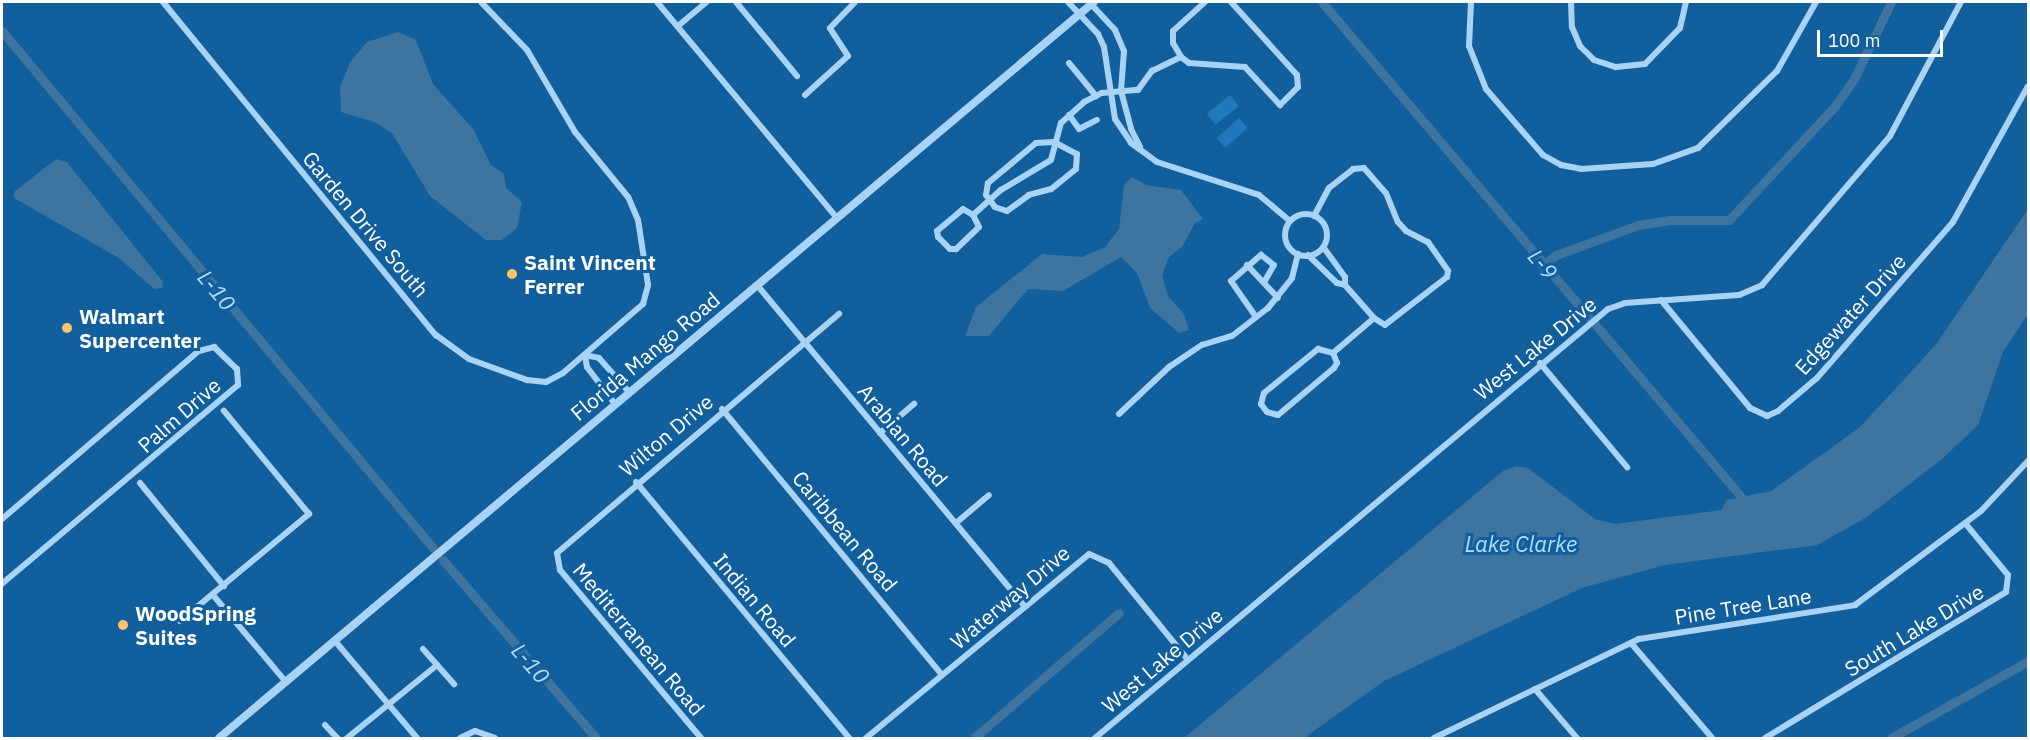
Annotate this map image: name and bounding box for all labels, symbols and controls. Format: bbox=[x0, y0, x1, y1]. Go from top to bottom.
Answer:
scale bar bbox=[1820, 18, 1946, 56]
text: 100 m bbox=[1828, 29, 1880, 52]
street label: Garden Drive South bbox=[298, 146, 434, 302]
water label: L-9 bbox=[1523, 243, 1563, 285]
street label: Edgewater Drive bbox=[1789, 248, 1911, 380]
place label: Saint Vincent Ferrer bbox=[524, 249, 656, 299]
water label: L-10 bbox=[192, 264, 242, 316]
marker: Saint Vincent Ferrer bbox=[505, 267, 519, 281]
street label: Florida Mango Road bbox=[565, 286, 725, 426]
street label: West Lake Drive bbox=[1469, 291, 1601, 405]
place label: Walmart Supercenter bbox=[79, 303, 201, 353]
marker: Walmart Supercenter bbox=[60, 321, 74, 335]
street label: Palm Drive bbox=[132, 372, 226, 458]
street label: Arabian Road bbox=[853, 379, 953, 491]
street label: Wilton Drive bbox=[614, 389, 718, 481]
street label: Caribbean Road bbox=[787, 466, 903, 596]
water label: Lake Clarke bbox=[1465, 531, 1577, 557]
street label: Waterway Drive bbox=[945, 540, 1075, 654]
street label: Indian Road bbox=[709, 548, 801, 652]
street label: Mediterranean Road bbox=[568, 558, 710, 720]
street label: South Lake Drive bbox=[1840, 579, 1988, 681]
street label: Pine Tree Lane bbox=[1673, 583, 1813, 629]
place label: WoodSpring Suites bbox=[135, 600, 256, 650]
street label: West Lake Drive bbox=[1096, 602, 1228, 718]
marker: WoodSpring Suites bbox=[116, 618, 130, 632]
water label: L-10 bbox=[506, 637, 556, 689]

